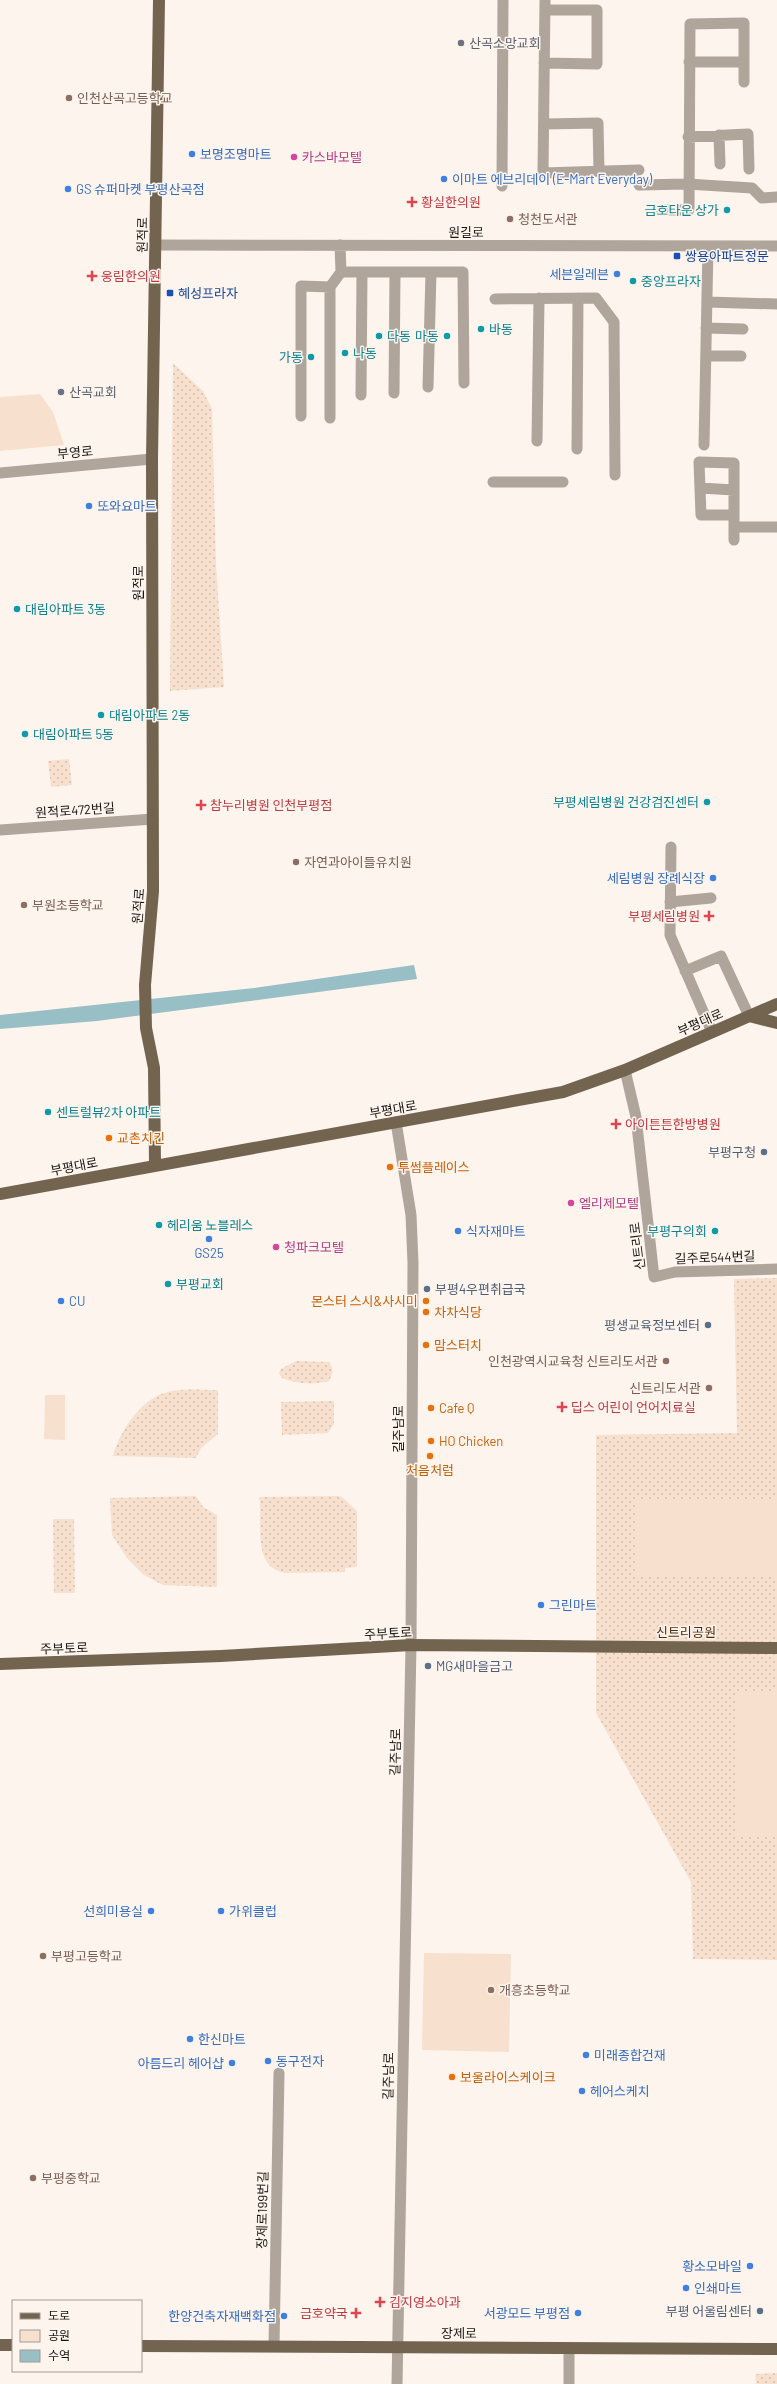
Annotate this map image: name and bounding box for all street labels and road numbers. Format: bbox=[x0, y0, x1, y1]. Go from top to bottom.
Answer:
street label: 원적로 bbox=[134, 217, 150, 253]
street label: 원길로 bbox=[448, 224, 484, 240]
street label: 부영로 bbox=[56, 442, 94, 462]
street label: 원적로 bbox=[130, 565, 146, 601]
street label: 원적로472번길 bbox=[35, 799, 115, 821]
street label: 원적로 bbox=[129, 888, 147, 924]
street label: 부평대로 bbox=[675, 1005, 725, 1039]
street label: 부평대로 bbox=[368, 1097, 418, 1121]
street label: 부평대로 bbox=[49, 1154, 99, 1178]
street label: 신트리로 bbox=[626, 1221, 648, 1271]
street label: 길주로544번길 bbox=[674, 1248, 756, 1266]
street label: 길주남로 bbox=[390, 1405, 406, 1453]
street label: 주부토로 bbox=[364, 1624, 412, 1642]
street label: 주부토로 bbox=[40, 1639, 88, 1657]
street label: 길주남로 bbox=[387, 1728, 403, 1776]
street label: 길주남로 bbox=[380, 2052, 396, 2100]
street label: 장제로199번길 bbox=[253, 2171, 271, 2249]
street label: 장제로 bbox=[441, 2325, 477, 2341]

